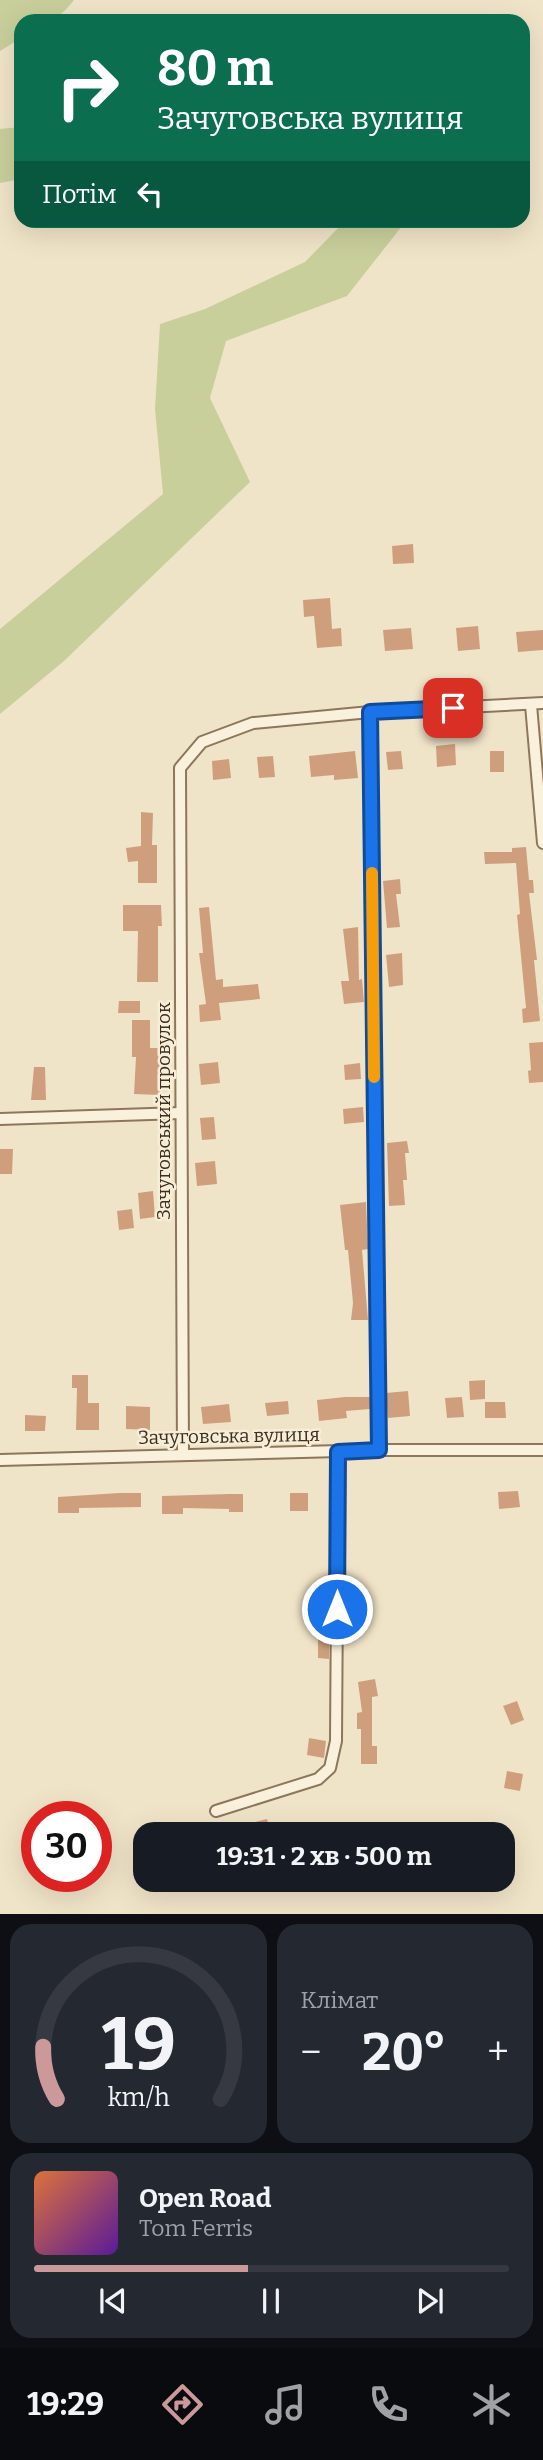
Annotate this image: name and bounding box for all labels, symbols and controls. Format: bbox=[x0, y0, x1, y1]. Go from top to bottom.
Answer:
text: 80 m bbox=[157, 39, 273, 98]
icon: right bbox=[42, 42, 133, 133]
text: Зачуговська вулиця bbox=[157, 99, 463, 137]
icon: left bbox=[131, 175, 169, 213]
text: Потім bbox=[42, 179, 117, 210]
pin bbox=[423, 678, 483, 738]
icon: arrive bbox=[434, 689, 472, 727]
street label: Зачуговський провулок bbox=[152, 1001, 175, 1220]
street label: Зачуговська вулиця bbox=[138, 1423, 320, 1449]
position arrow bbox=[300, 1572, 374, 1646]
speed limit sign: 30 bbox=[21, 1801, 112, 1892]
text: 19:31 · 2 хв · 500 m bbox=[216, 1841, 432, 1872]
text: Клімат bbox=[301, 1986, 378, 2014]
text: 19 bbox=[101, 2002, 175, 2089]
text: 20° bbox=[362, 2021, 447, 2084]
text: − bbox=[301, 2029, 321, 2075]
text: + bbox=[487, 2029, 509, 2075]
text: km/h bbox=[107, 2083, 170, 2113]
text: Open Road bbox=[139, 2183, 271, 2214]
text: Tom Ferris bbox=[139, 2214, 253, 2242]
icon: previous bbox=[94, 2282, 132, 2320]
icon: pause bbox=[252, 2282, 290, 2320]
icon: next bbox=[411, 2282, 449, 2320]
icon: directions bbox=[158, 2380, 207, 2429]
icon: music bbox=[261, 2380, 310, 2429]
icon: phone bbox=[364, 2380, 413, 2429]
icon: climate bbox=[467, 2380, 516, 2429]
text: 19:29 bbox=[27, 2385, 104, 2423]

